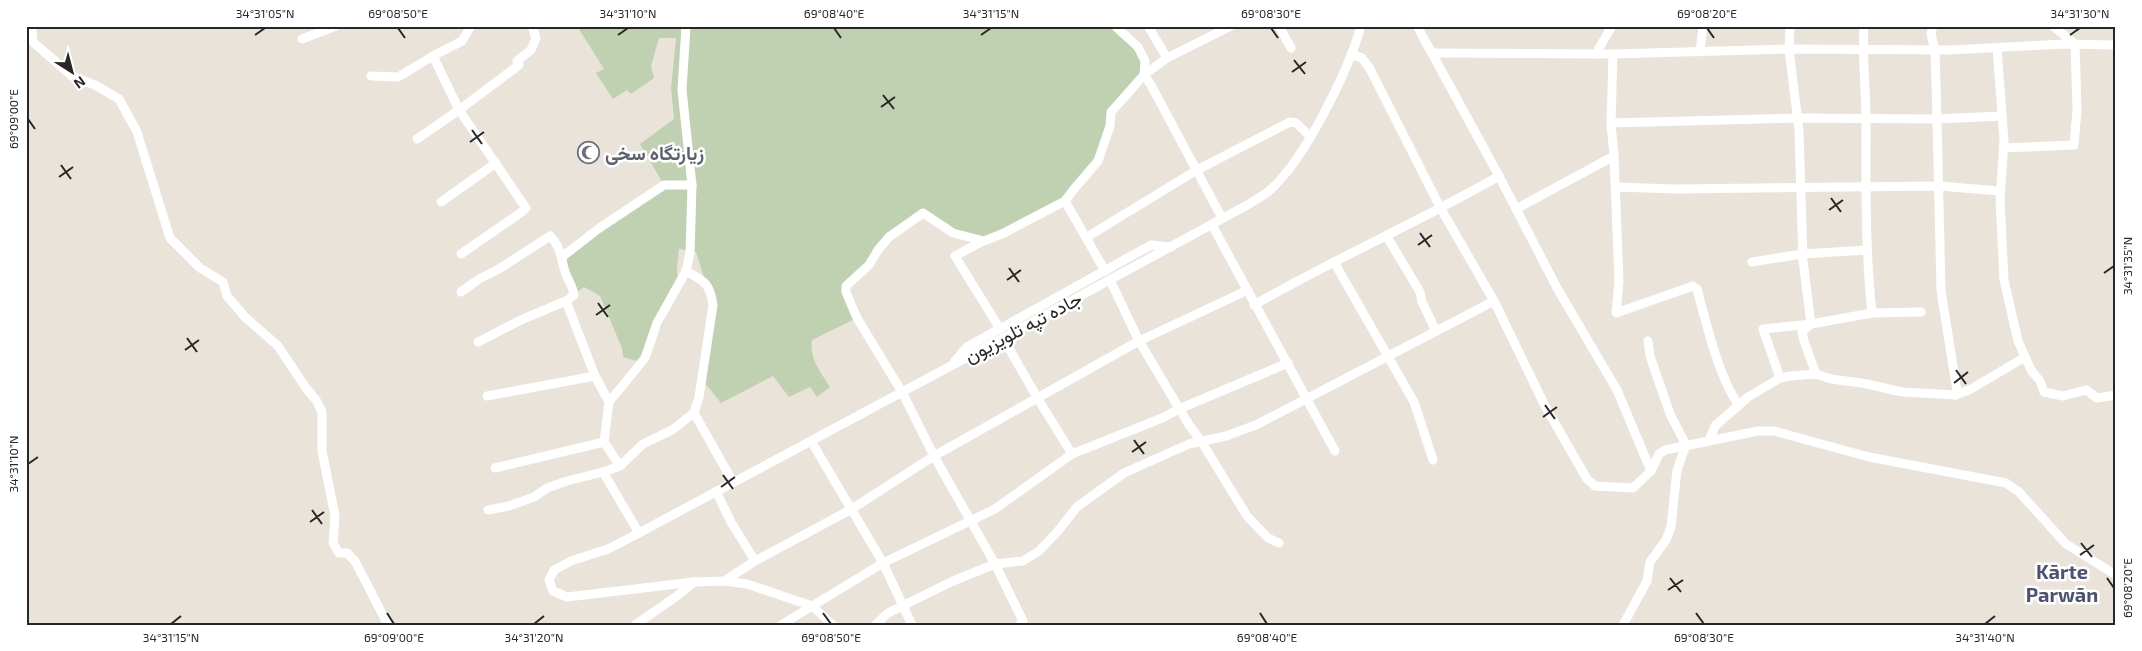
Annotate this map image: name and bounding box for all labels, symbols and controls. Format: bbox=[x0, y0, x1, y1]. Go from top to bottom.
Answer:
text: 34°31'05"N bbox=[236, 6, 294, 20]
text: 69°08'50"E bbox=[368, 6, 428, 20]
text: 34°31'10"N bbox=[599, 6, 657, 20]
text: 69°08'40"E bbox=[804, 6, 864, 20]
text: 34°31'15"N bbox=[963, 6, 1019, 20]
text: 69°08'30"E bbox=[1241, 6, 1301, 20]
text: 69°08'20"E bbox=[1677, 6, 1737, 20]
text: 34°31'30"N bbox=[2051, 6, 2109, 20]
north arrow bbox=[48, 48, 98, 98]
text: N bbox=[71, 73, 89, 93]
text: 69°09'00"E bbox=[6, 89, 20, 149]
mosque icon: زیارتگاه سخی bbox=[577, 141, 601, 165]
place label: زیارتگاه سخی bbox=[605, 141, 704, 166]
text: 34°31'35"N bbox=[2120, 237, 2134, 295]
street label: جاده تپه تلویزیون bbox=[960, 286, 1087, 370]
text: 34°31'10"N bbox=[6, 435, 20, 493]
text: 69°08'20"E bbox=[2120, 558, 2134, 618]
district label: Kārte Parwān bbox=[2026, 559, 2098, 606]
text: 34°31'15"N bbox=[143, 630, 199, 644]
text: 69°09'00"E bbox=[364, 630, 424, 644]
text: 34°31'20"N bbox=[504, 630, 564, 644]
text: 69°08'50"E bbox=[801, 630, 861, 644]
text: 69°08'40"E bbox=[1237, 630, 1297, 644]
text: 69°08'30"E bbox=[1674, 630, 1734, 644]
text: 34°31'40"N bbox=[1955, 630, 2015, 644]

